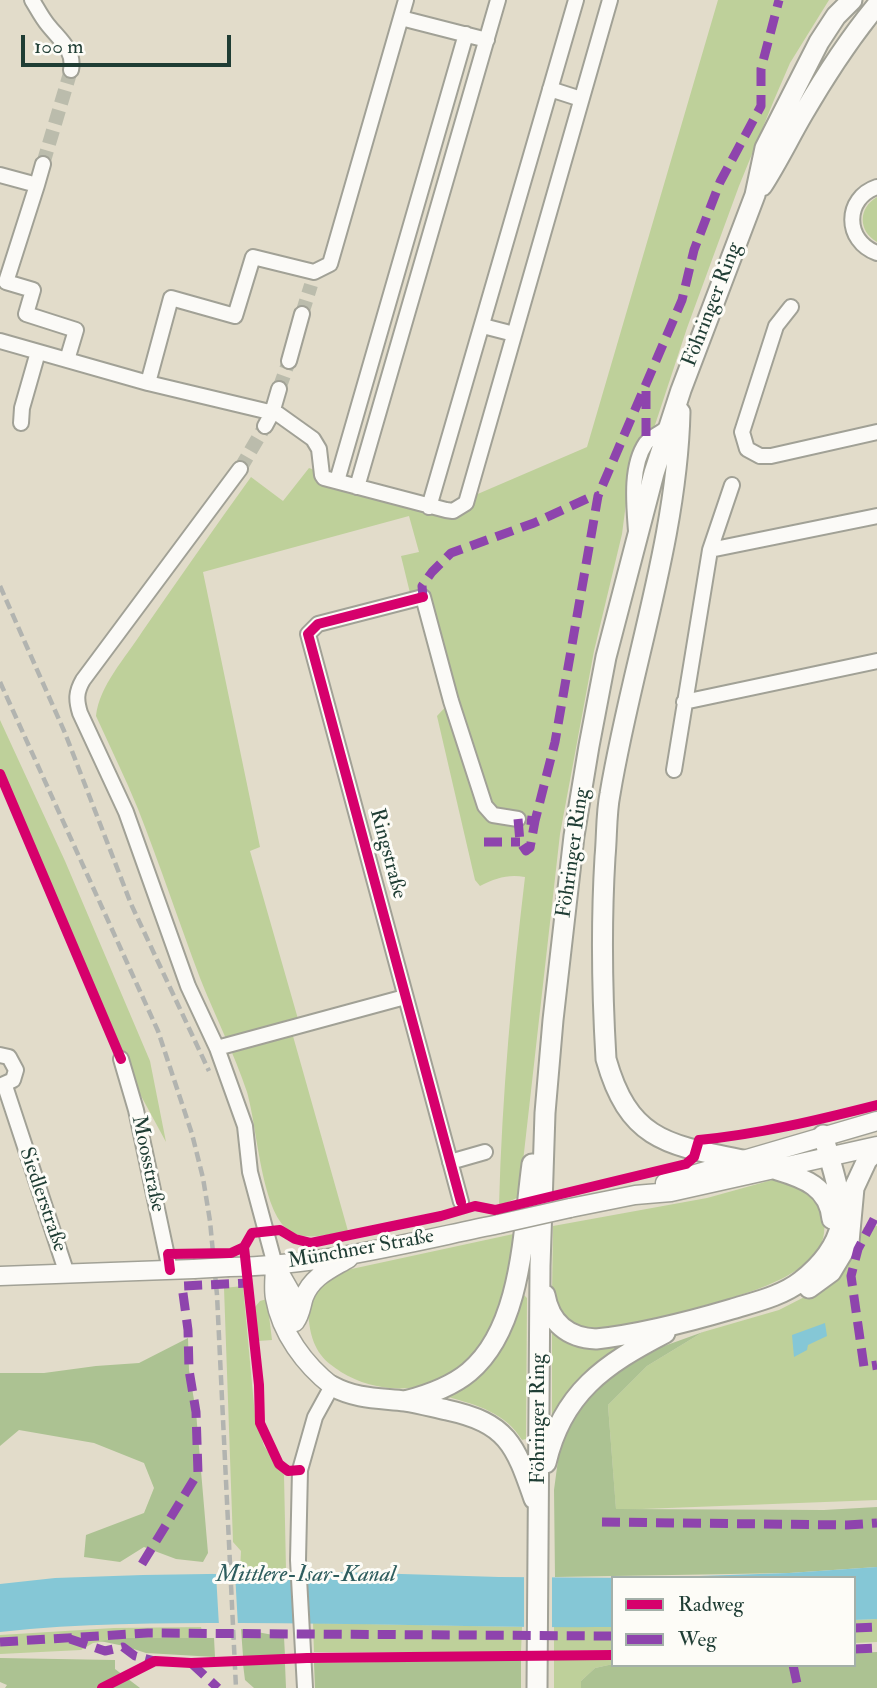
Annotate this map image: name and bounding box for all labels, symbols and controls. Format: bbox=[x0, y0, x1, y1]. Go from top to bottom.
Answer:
scale bar bbox=[24, 21, 234, 65]
text: 100 m bbox=[34, 33, 84, 60]
street label: Föhringer Ring bbox=[678, 239, 748, 371]
street label: Föhringer Ring bbox=[552, 786, 596, 920]
street label: Ringstraße bbox=[363, 806, 411, 902]
street label: Moosstraße bbox=[124, 1113, 170, 1215]
street label: Siedlerstraße bbox=[12, 1145, 72, 1255]
street label: Münchner Straße bbox=[286, 1225, 436, 1275]
street label: Föhringer Ring bbox=[526, 1353, 552, 1485]
water label: Mittlere-Isar-Kanal bbox=[216, 1562, 396, 1590]
legend bbox=[611, 1576, 856, 1667]
text: Radweg bbox=[678, 1591, 744, 1618]
text: Weg bbox=[678, 1626, 717, 1653]

